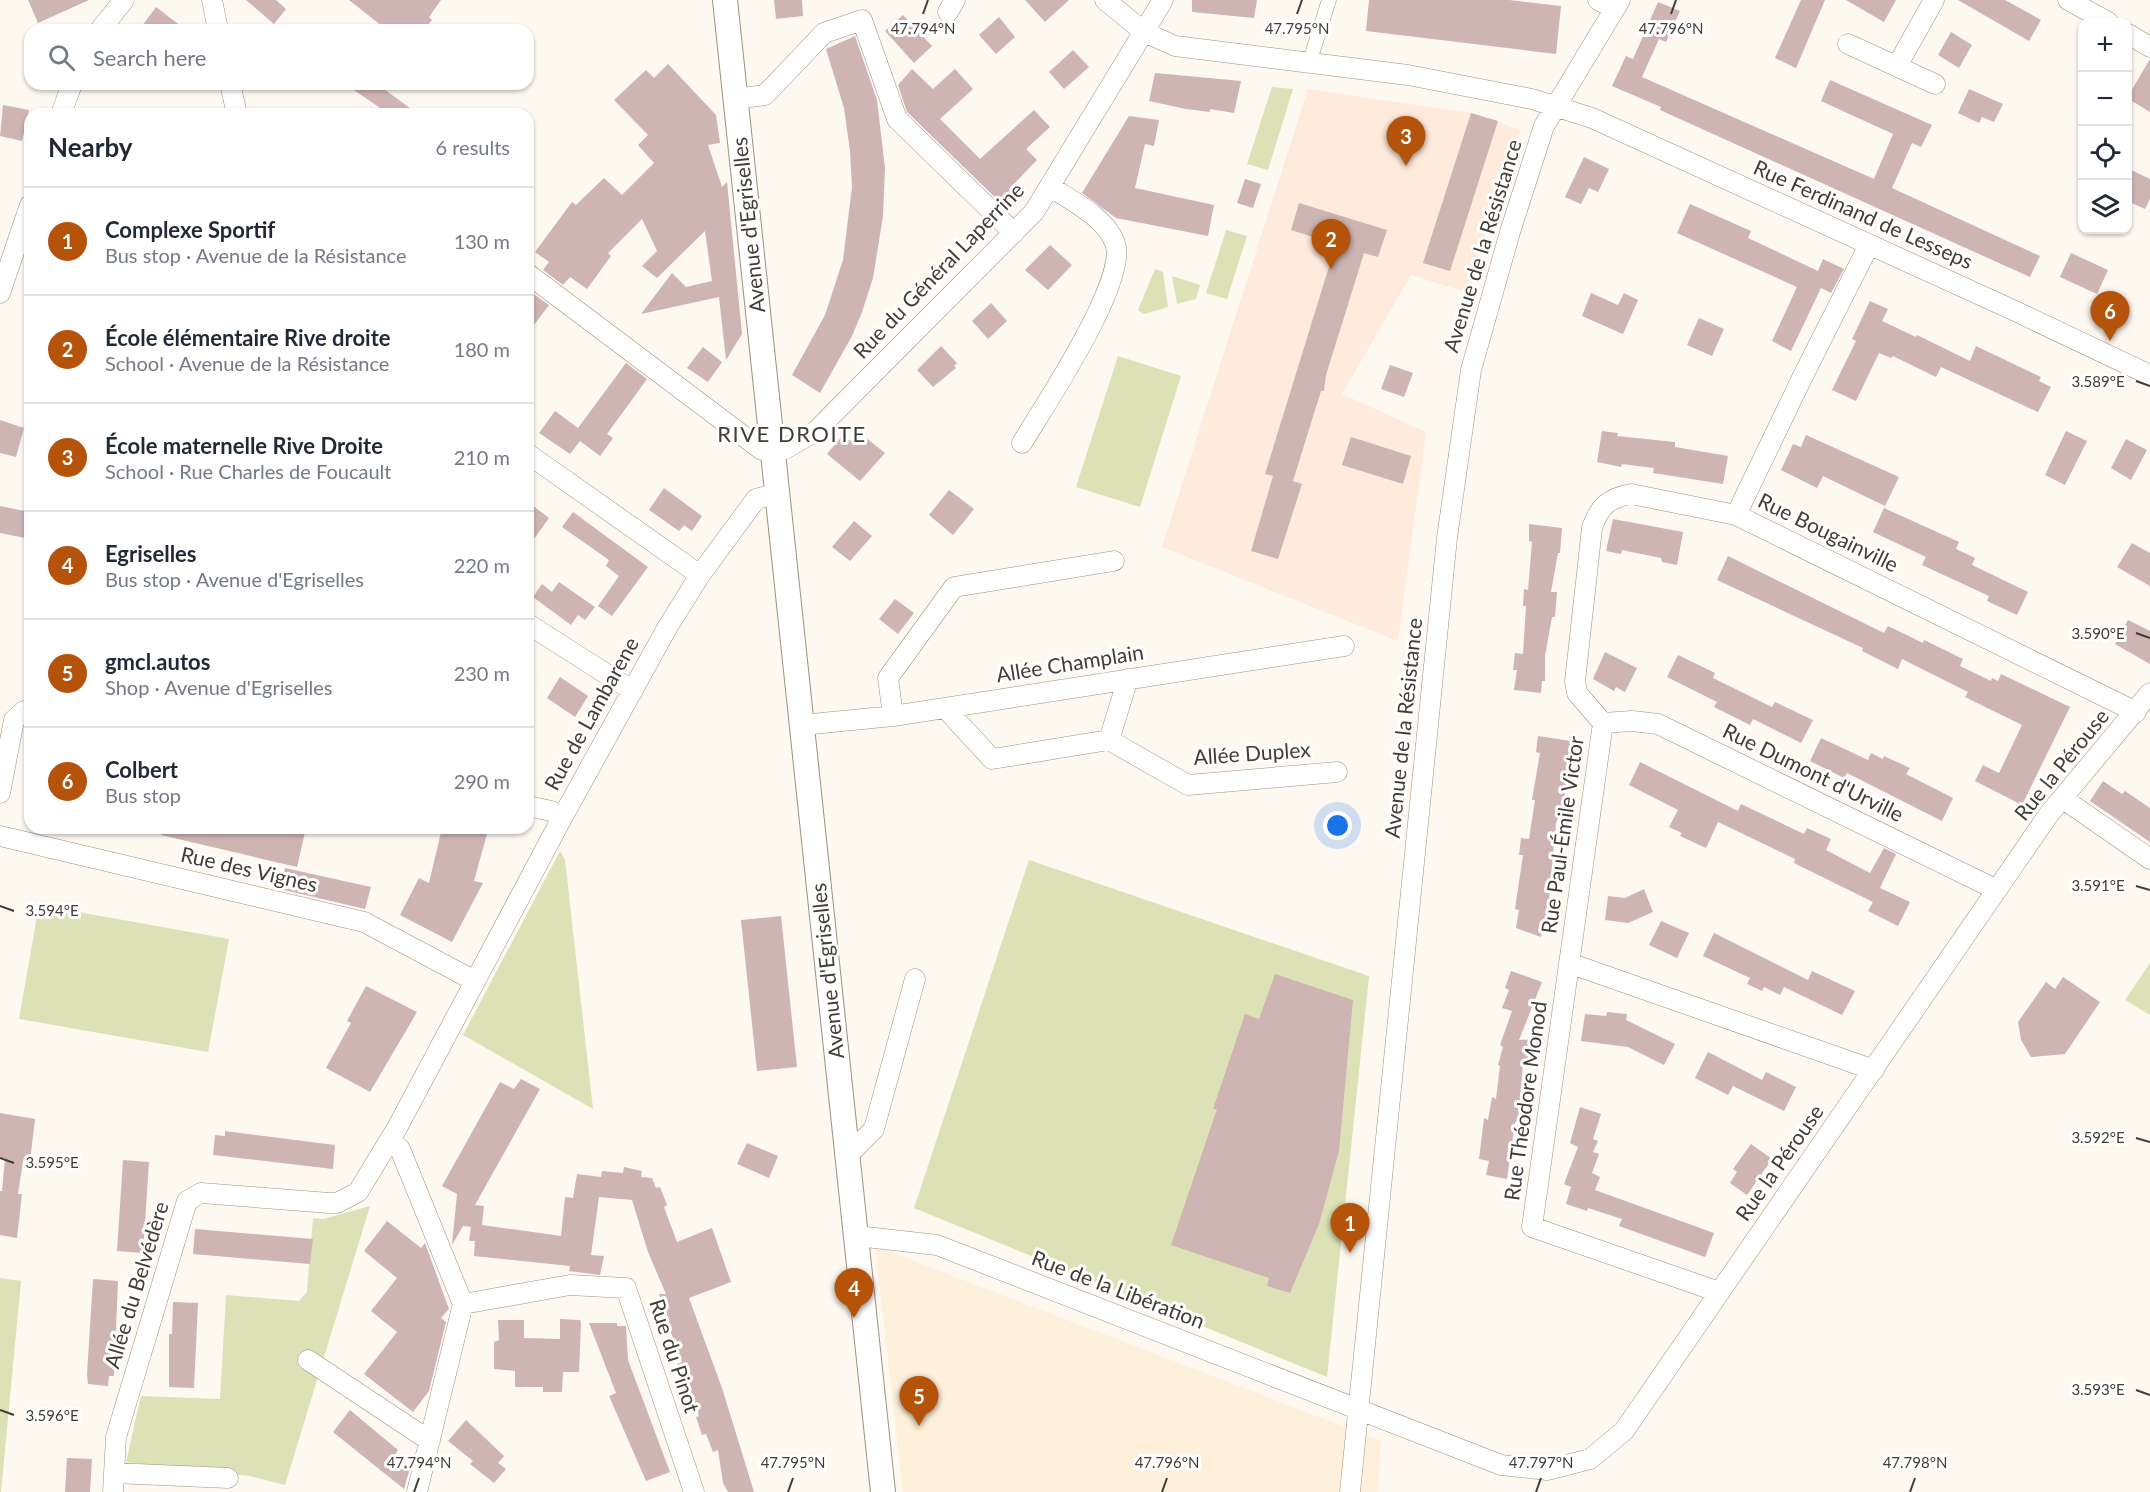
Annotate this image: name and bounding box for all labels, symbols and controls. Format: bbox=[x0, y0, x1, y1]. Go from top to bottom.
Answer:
map controls bbox=[2078, 18, 2132, 234]
button: + bbox=[2078, 18, 2132, 72]
text: 47.794°N bbox=[891, 19, 955, 37]
text: 47.795°N bbox=[1265, 19, 1329, 37]
text: 47.796°N bbox=[1639, 19, 1703, 37]
search box bbox=[24, 24, 534, 90]
icon: search bbox=[45, 41, 78, 74]
text: Search here bbox=[93, 44, 206, 71]
button: − bbox=[2078, 72, 2132, 126]
pin: 3 bbox=[1386, 116, 1426, 166]
button: locate bbox=[2078, 126, 2132, 180]
text: Nearby bbox=[48, 131, 133, 163]
text: 6 results bbox=[435, 135, 510, 159]
street label: Avenue d'Egriselles bbox=[726, 136, 769, 314]
street label: Avenue de la Résistance bbox=[1437, 136, 1526, 355]
street label: Rue Ferdinand de Lesseps bbox=[1750, 154, 1977, 273]
street label: Rue du Général Laperrine bbox=[848, 177, 1028, 363]
button: layers bbox=[2078, 180, 2132, 234]
text: Complexe Sportif bbox=[105, 216, 275, 243]
pin: 2 bbox=[1312, 220, 1350, 269]
text: 1 bbox=[62, 229, 73, 253]
text: 130 m bbox=[454, 229, 510, 253]
text: Bus stop · Avenue de la Résistance bbox=[105, 243, 407, 267]
pin: 6 bbox=[2090, 292, 2130, 341]
text: École élémentaire Rive droite bbox=[105, 324, 390, 351]
text: 2 bbox=[62, 337, 73, 361]
text: 180 m bbox=[454, 337, 510, 361]
text: School · Avenue de la Résistance bbox=[105, 351, 389, 375]
text: 3.589°E bbox=[2071, 372, 2125, 390]
district label: RIVE DROITE bbox=[717, 420, 867, 447]
text: École maternelle Rive Droite bbox=[105, 432, 383, 459]
text: 3 bbox=[62, 445, 73, 469]
text: 210 m bbox=[454, 445, 510, 469]
text: School · Rue Charles de Foucault bbox=[105, 459, 391, 483]
street label: Rue Bougainville bbox=[1755, 487, 1903, 576]
text: Egriselles bbox=[105, 540, 197, 567]
text: 4 bbox=[62, 553, 73, 577]
text: 220 m bbox=[454, 553, 510, 577]
text: Bus stop · Avenue d'Egriselles bbox=[105, 567, 364, 591]
street label: Avenue de la Résistance bbox=[1379, 616, 1427, 839]
text: 3.590°E bbox=[2071, 624, 2125, 642]
street label: Rue de Lambarene bbox=[538, 632, 643, 794]
street label: Allée Champlain bbox=[994, 639, 1145, 687]
text: gmcl.autos bbox=[105, 648, 210, 675]
text: 5 bbox=[62, 661, 73, 685]
text: 230 m bbox=[454, 661, 510, 685]
text: Shop · Avenue d'Egriselles bbox=[105, 675, 332, 699]
street label: Rue la Pérouse bbox=[2008, 703, 2113, 825]
street label: Rue Dumont d'Urville bbox=[1719, 717, 1908, 826]
street label: Rue Paul-Émile Victor bbox=[1535, 734, 1588, 935]
street label: Allée Duplex bbox=[1193, 736, 1312, 769]
text: Colbert bbox=[105, 756, 178, 783]
text: 6 bbox=[62, 769, 73, 793]
text: 290 m bbox=[454, 769, 510, 793]
text: Bus stop bbox=[105, 783, 181, 807]
your location bbox=[1323, 811, 1352, 840]
street label: Rue des Vignes bbox=[179, 841, 320, 896]
text: 3.591°E bbox=[2071, 876, 2125, 894]
street label: Avenue d'Egriselles bbox=[805, 882, 848, 1060]
text: 3.594°E bbox=[25, 901, 79, 919]
street label: Rue Théodore Monod bbox=[1498, 1000, 1551, 1202]
street label: Rue la Pérouse bbox=[1730, 1099, 1828, 1225]
text: 3.592°E bbox=[2071, 1128, 2125, 1146]
text: 3.595°E bbox=[25, 1153, 79, 1171]
street label: Allée du Belvédère bbox=[98, 1198, 173, 1371]
pin: 1 bbox=[1330, 1204, 1370, 1253]
street label: Rue de la Libération bbox=[1029, 1244, 1208, 1333]
pin: 4 bbox=[834, 1268, 874, 1318]
street label: Rue du Pinot bbox=[645, 1295, 706, 1416]
pin: 5 bbox=[900, 1376, 938, 1426]
text: 3.593°E bbox=[2071, 1380, 2125, 1398]
text: 3.596°E bbox=[25, 1406, 79, 1424]
text: 47.794°N bbox=[387, 1453, 451, 1471]
text: 47.795°N bbox=[761, 1453, 825, 1471]
text: 47.796°N bbox=[1135, 1453, 1199, 1471]
text: 47.797°N bbox=[1509, 1453, 1573, 1471]
text: 47.798°N bbox=[1883, 1453, 1947, 1471]

